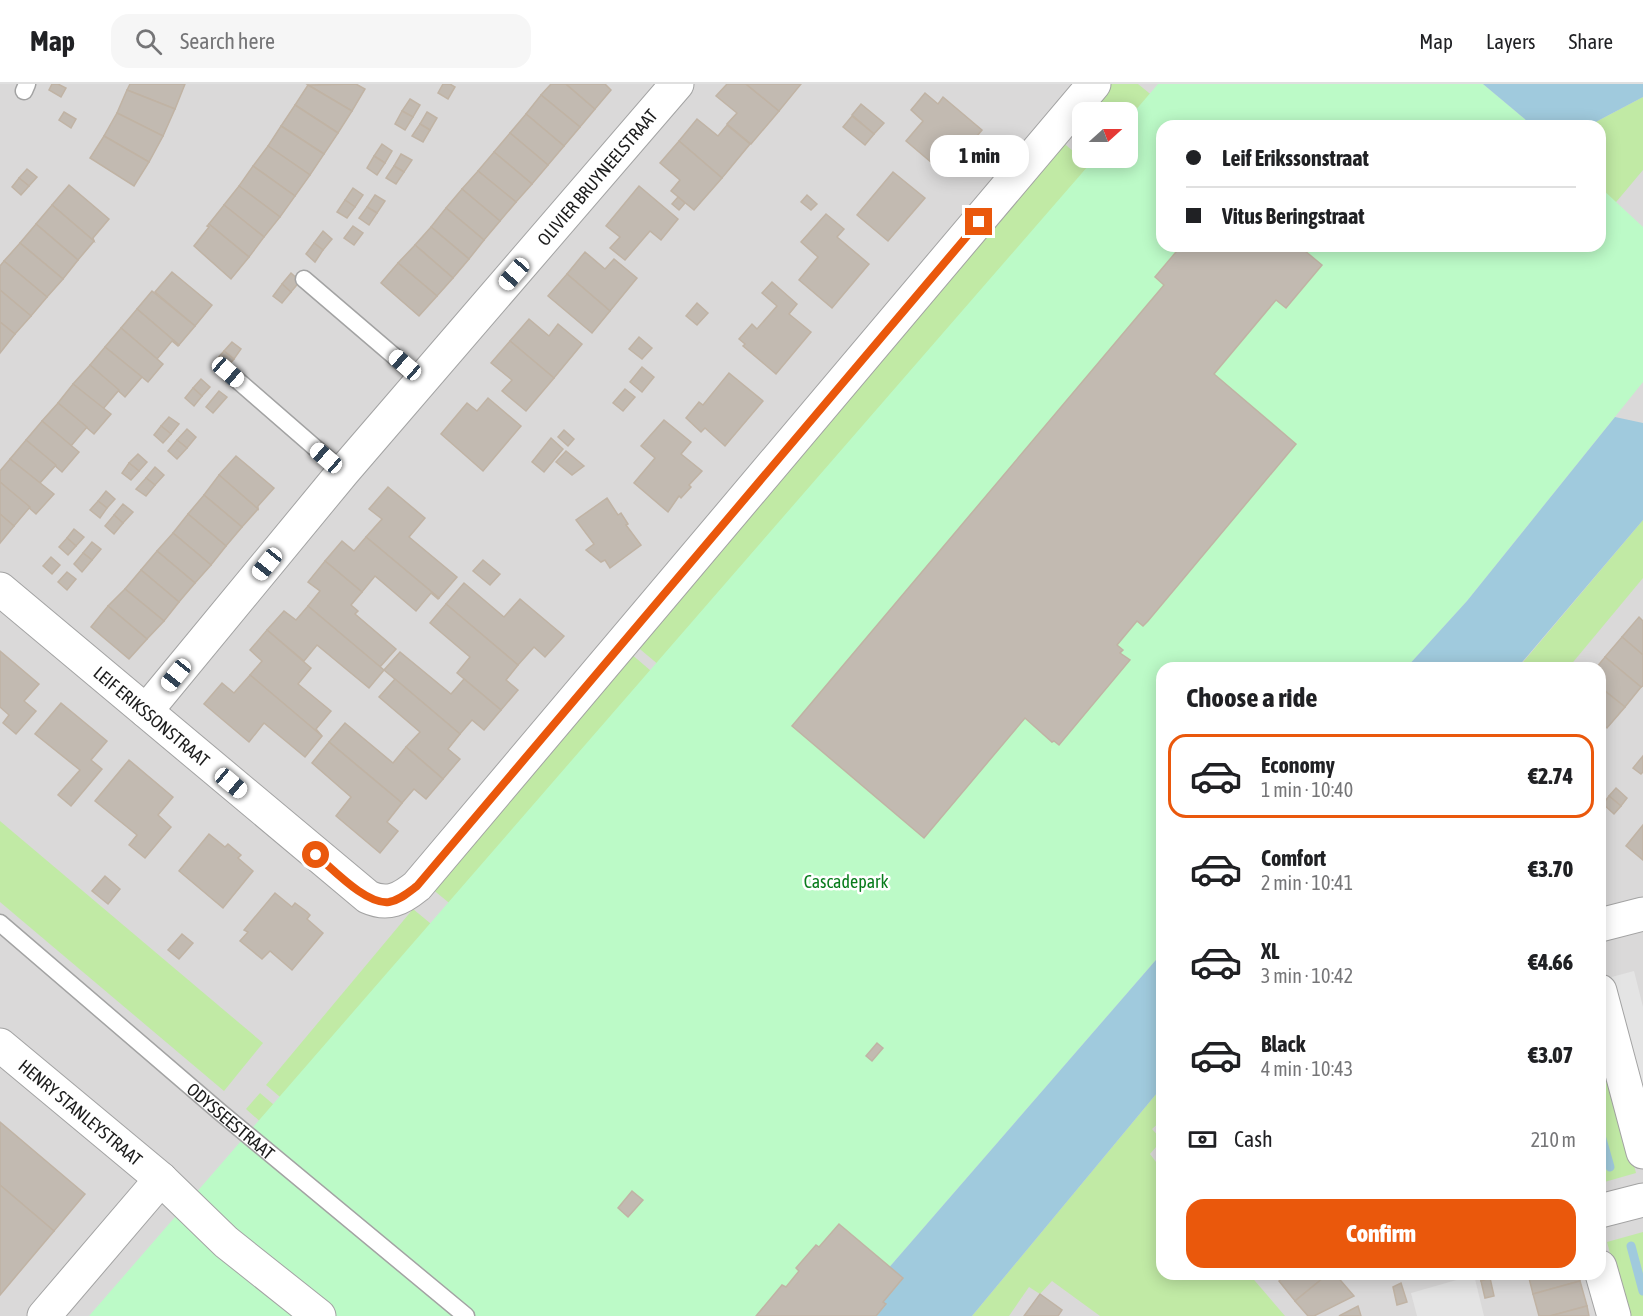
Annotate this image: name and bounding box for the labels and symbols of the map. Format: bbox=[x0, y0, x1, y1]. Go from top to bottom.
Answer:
north arrow bbox=[1072, 102, 1138, 168]
street label: OLIVIER BRUYNEELSTRAAT bbox=[533, 104, 661, 249]
callout: 1 min bbox=[930, 135, 1028, 177]
route end bbox=[965, 208, 992, 235]
car bbox=[495, 255, 533, 293]
car bbox=[386, 346, 424, 384]
car bbox=[209, 353, 247, 391]
car bbox=[307, 439, 345, 477]
car bbox=[249, 544, 285, 584]
car bbox=[158, 655, 194, 695]
street label: LEIF ERIKSSONSTRAAT bbox=[90, 662, 214, 771]
car bbox=[211, 765, 251, 801]
route start bbox=[302, 841, 329, 868]
park label: Cascadepark bbox=[804, 871, 888, 892]
street label: HENRY STANLEYSTRAAT bbox=[15, 1055, 147, 1170]
street label: ODYSSEESTRAAT bbox=[183, 1078, 279, 1163]

